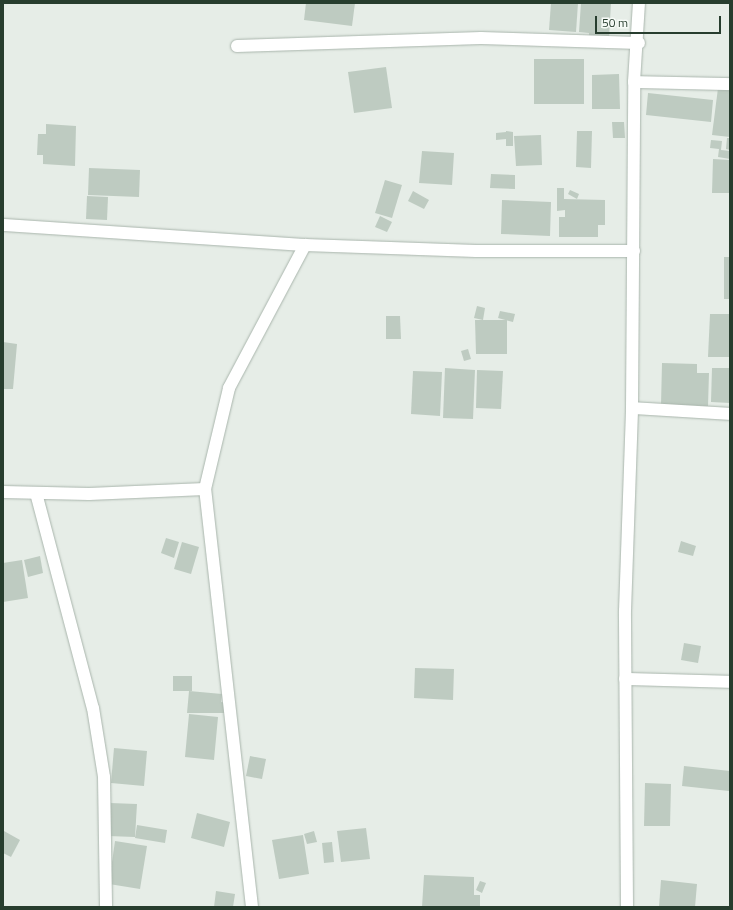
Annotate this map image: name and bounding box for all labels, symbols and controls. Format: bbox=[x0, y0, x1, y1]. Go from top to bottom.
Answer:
scale bar bbox=[597, 8, 723, 34]
text: 50 m bbox=[602, 13, 628, 32]

